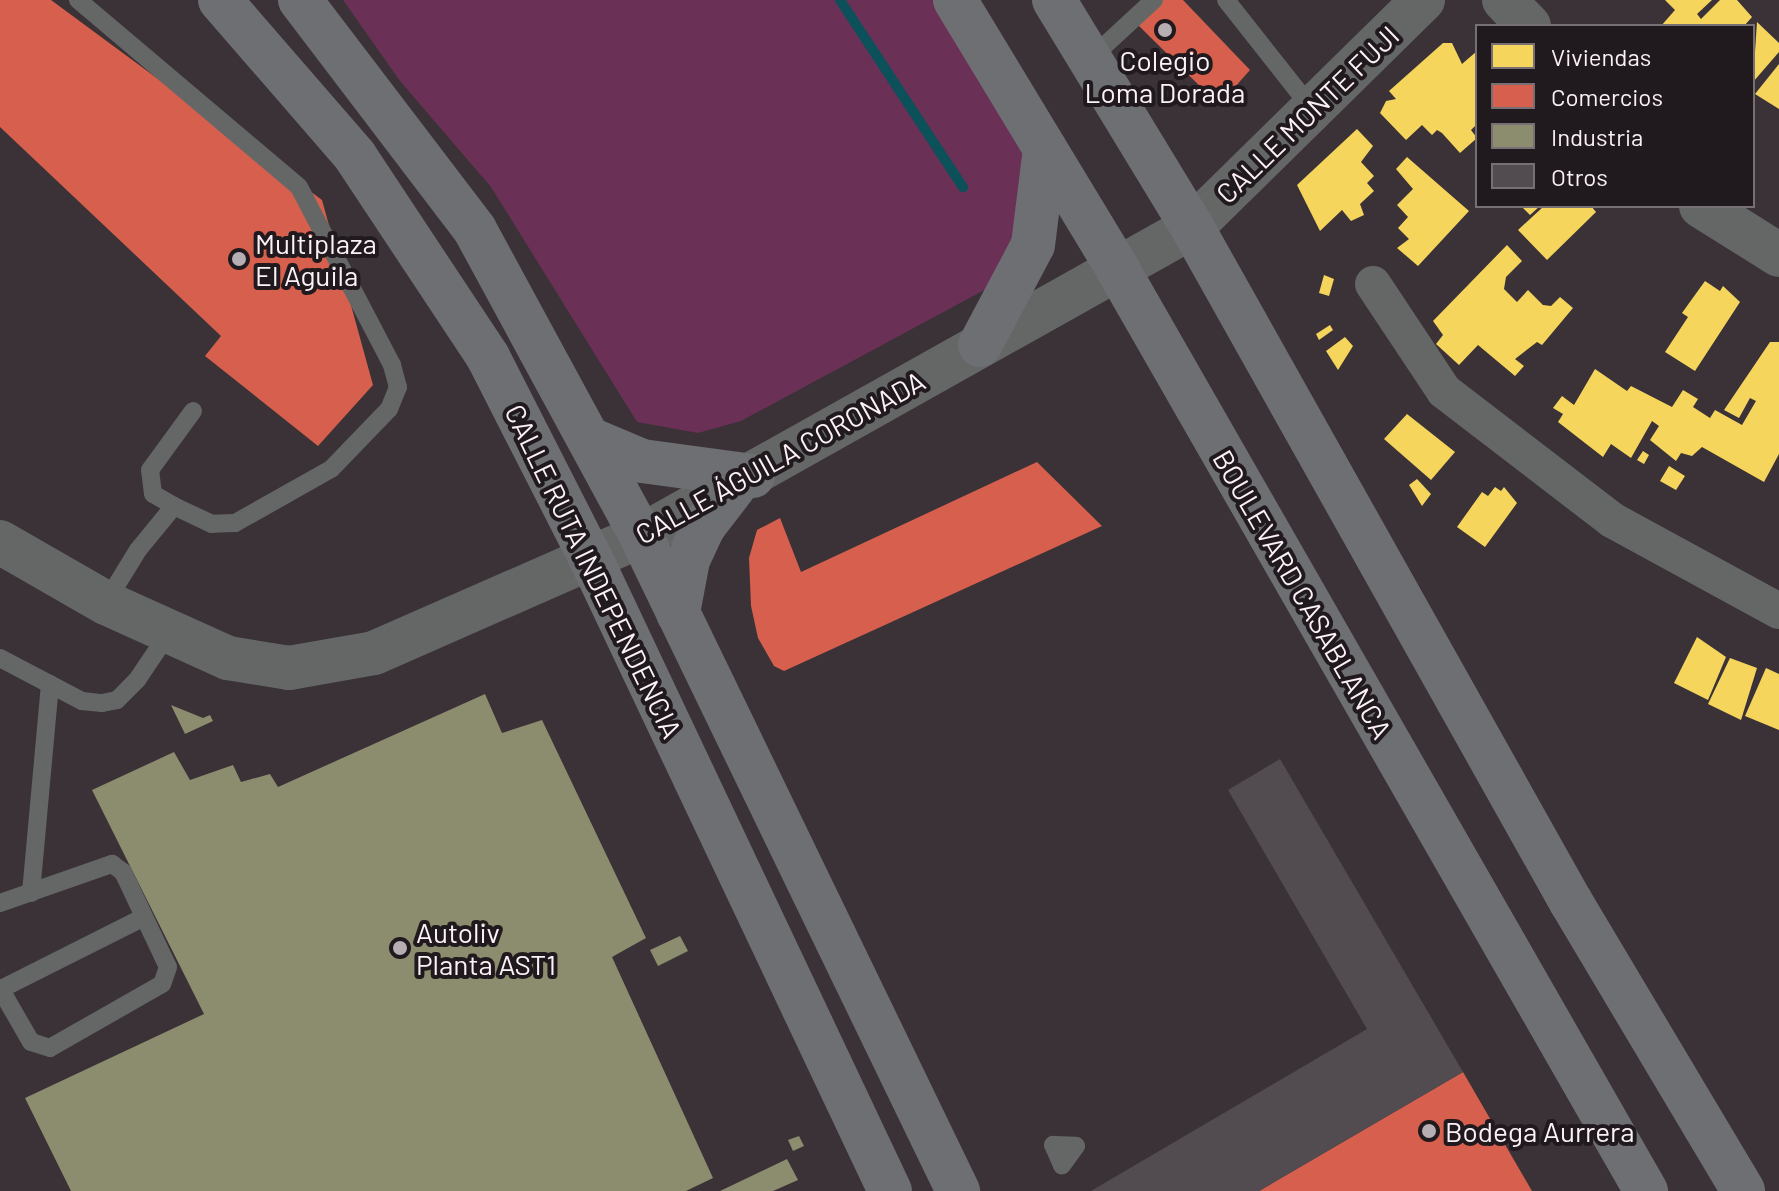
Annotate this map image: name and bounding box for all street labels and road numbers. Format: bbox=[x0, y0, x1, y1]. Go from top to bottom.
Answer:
street label: CALLE MONTE FUJI bbox=[1209, 18, 1405, 210]
street label: CALLE ÁGUILA CORONADA bbox=[629, 363, 931, 551]
street label: CALLE RUTA INDEPENDENCIA bbox=[498, 399, 690, 743]
street label: BOULEVARD CASABLANCA bbox=[1206, 444, 1400, 744]

